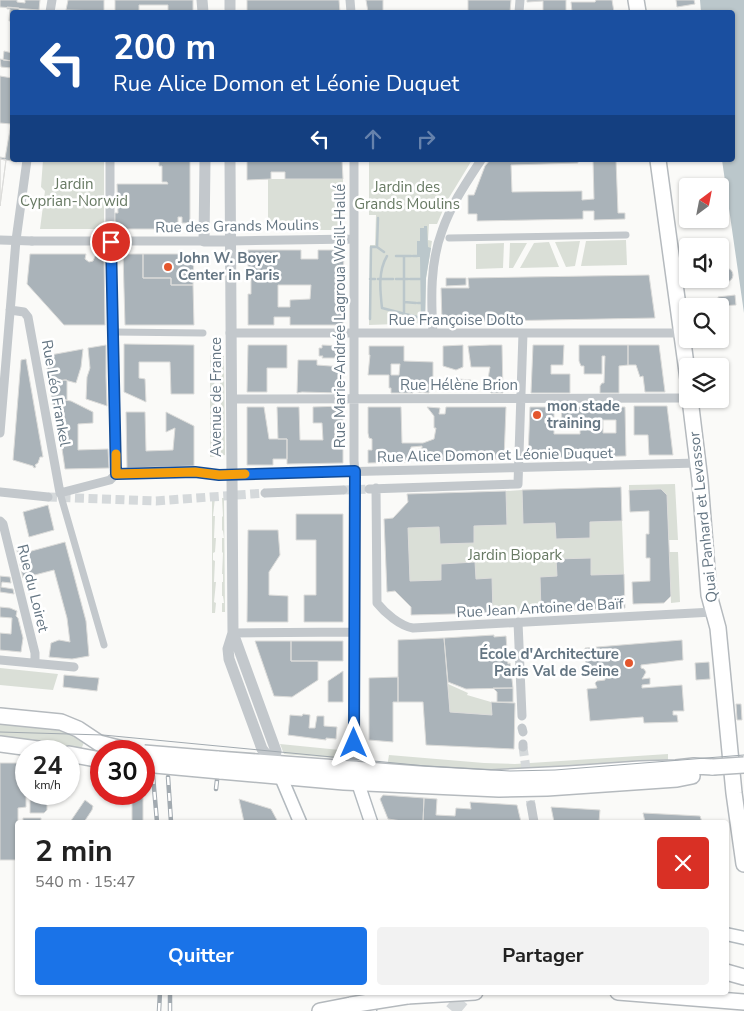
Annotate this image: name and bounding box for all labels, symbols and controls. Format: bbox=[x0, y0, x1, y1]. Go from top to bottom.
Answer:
text: 200 m bbox=[113, 24, 216, 71]
icon: left bbox=[30, 30, 95, 95]
text: Rue Alice Domon et Léonie Duquet bbox=[113, 69, 459, 99]
icon: left bbox=[306, 125, 334, 153]
icon: ahead bbox=[359, 125, 387, 153]
icon: right bbox=[412, 125, 440, 153]
park label: Jardin Cyprian-Norwid bbox=[20, 174, 128, 211]
park label: Jardin des Grands Moulins bbox=[354, 177, 460, 214]
north arrow bbox=[679, 178, 729, 228]
map controls bbox=[679, 178, 729, 408]
street label: Rue Marie-Andrée Lagroua Weill-Hallé bbox=[330, 184, 350, 448]
street label: Rue des Grands Moulins bbox=[155, 215, 319, 237]
pin bbox=[90, 221, 132, 263]
icon: arrive bbox=[97, 228, 125, 256]
button: sound bbox=[679, 238, 729, 288]
place label: John W. Boyer Center in Paris bbox=[177, 248, 280, 285]
marker: John W. Boyer Center in Paris bbox=[162, 261, 174, 273]
button: search bbox=[679, 298, 729, 348]
street label: Rue Françoise Dolto bbox=[388, 310, 524, 330]
street label: Avenue de France bbox=[206, 337, 226, 457]
street label: Rue Léo Frankel bbox=[37, 338, 75, 449]
button: layers bbox=[679, 358, 729, 408]
street label: Rue Hélène Brion bbox=[400, 375, 518, 395]
place label: mon stade training bbox=[547, 396, 620, 433]
marker: mon stade training bbox=[531, 409, 543, 421]
street label: Quai Panhard et Levassor bbox=[684, 430, 722, 604]
street label: Rue Alice Domon et Léonie Duquet bbox=[377, 443, 614, 467]
street label: Rue du Loiret bbox=[12, 542, 54, 635]
park label: Jardin Biopark bbox=[467, 545, 563, 565]
street label: Rue Jean Antoine de Baïf bbox=[456, 594, 625, 622]
place label: École d'Architecture Paris Val de Seine bbox=[479, 644, 619, 681]
marker: École d'Architecture Paris Val de Seine bbox=[623, 657, 635, 669]
position arrow bbox=[327, 716, 379, 768]
speed limit sign: 30 bbox=[90, 740, 155, 805]
text: 24 bbox=[32, 749, 63, 783]
text: km/h bbox=[34, 777, 61, 793]
text: 2 min bbox=[35, 831, 113, 872]
button: close bbox=[657, 837, 709, 889]
text: 540 m · 15:47 bbox=[35, 871, 136, 893]
button: Quitter bbox=[35, 927, 367, 985]
button: Partager bbox=[377, 927, 709, 985]

